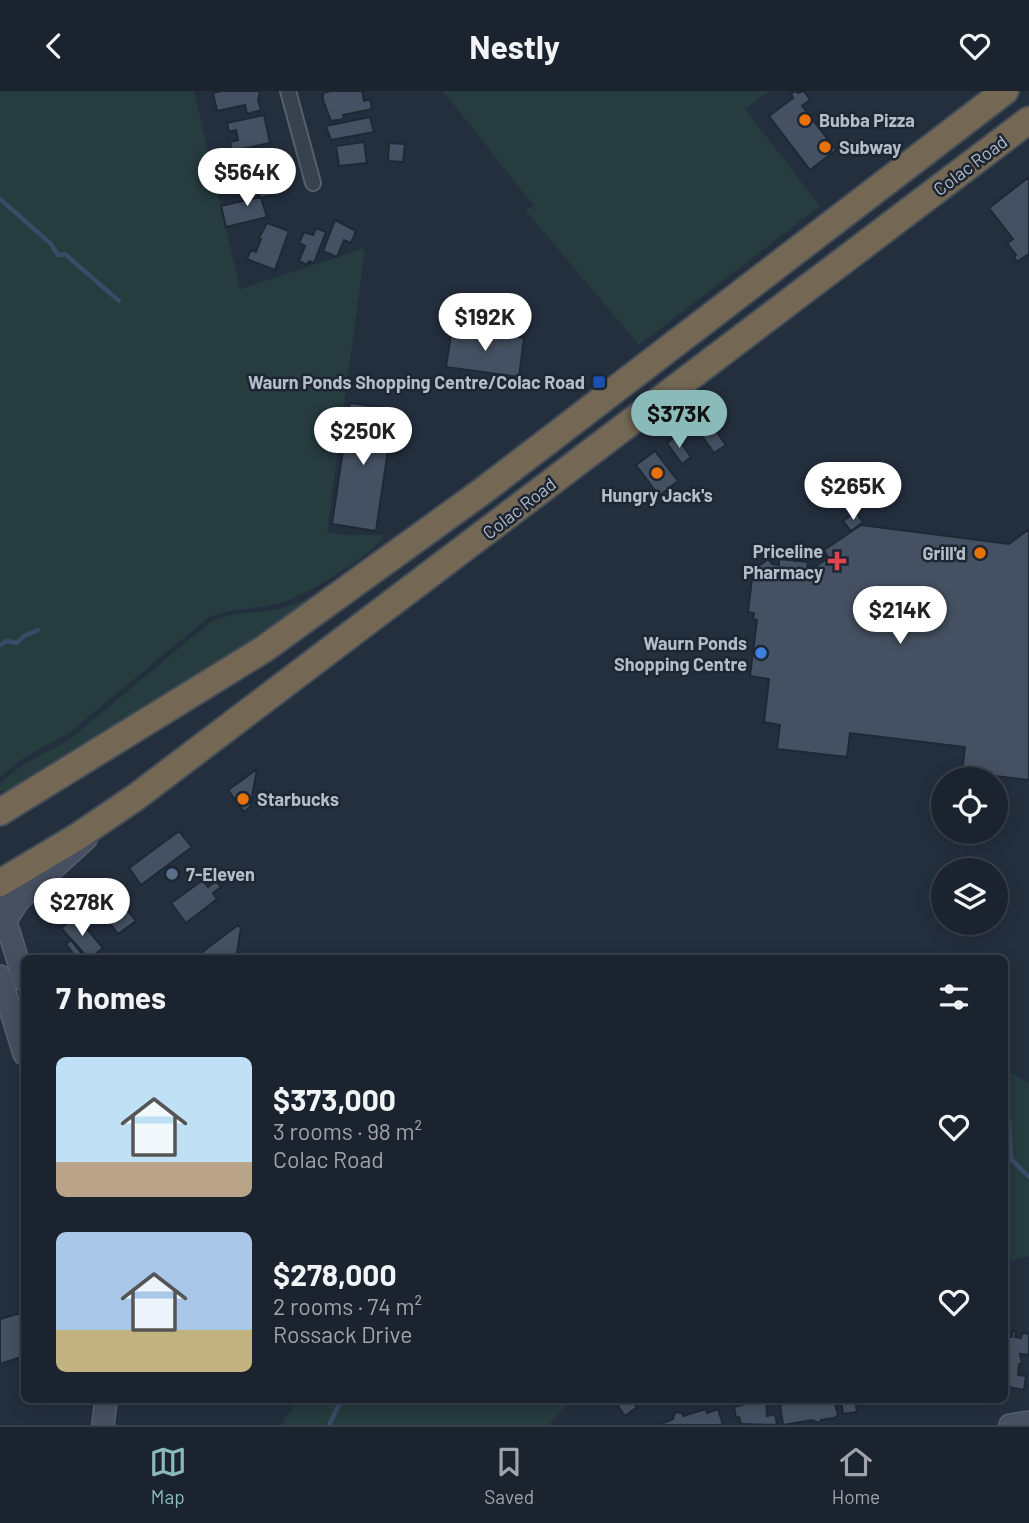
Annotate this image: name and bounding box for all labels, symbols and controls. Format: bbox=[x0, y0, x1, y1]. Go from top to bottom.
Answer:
icon: back bbox=[35, 27, 73, 65]
text: Nestly bbox=[469, 27, 560, 65]
icon: heart bbox=[956, 27, 994, 65]
place label: Bubba Pizza bbox=[819, 109, 915, 131]
marker: Bubba Pizza bbox=[797, 112, 813, 128]
street label: Colac Road bbox=[929, 130, 1011, 200]
place label: Subway bbox=[839, 136, 901, 158]
marker: Subway bbox=[817, 139, 833, 155]
pin: $564K bbox=[198, 149, 296, 208]
text: $564K bbox=[214, 157, 280, 185]
pin: $192K bbox=[436, 293, 534, 353]
text: $192K bbox=[455, 302, 515, 330]
place label: Waurn Ponds Shopping Centre/Colac Road bbox=[248, 371, 585, 393]
marker: Waurn Ponds Shopping Centre/Colac Road bbox=[591, 374, 607, 390]
pin: $373K bbox=[630, 391, 728, 450]
text: $373K bbox=[647, 399, 711, 427]
pin: $250K bbox=[314, 407, 412, 467]
text: $250K bbox=[330, 416, 396, 444]
pin: $265K bbox=[804, 463, 902, 522]
marker: Hungry Jack's bbox=[649, 465, 665, 481]
text: $265K bbox=[820, 471, 886, 499]
street label: Colac Road bbox=[478, 473, 560, 543]
place label: Hungry Jack's bbox=[601, 484, 713, 506]
place label: Priceline Pharmacy bbox=[743, 540, 823, 583]
place label: Grill'd bbox=[922, 542, 966, 564]
marker: Grill'd bbox=[972, 545, 988, 561]
marker: Priceline Pharmacy bbox=[829, 553, 845, 569]
pin: $214K bbox=[851, 587, 949, 646]
text: $214K bbox=[869, 595, 931, 623]
place label: Waurn Ponds Shopping Centre bbox=[614, 632, 747, 675]
marker: Waurn Ponds Shopping Centre bbox=[753, 645, 769, 661]
map controls bbox=[931, 767, 1008, 935]
button: locate bbox=[931, 767, 1008, 844]
place label: Starbucks bbox=[257, 788, 339, 810]
marker: Starbucks bbox=[235, 791, 251, 807]
button: layers bbox=[931, 858, 1008, 935]
place label: 7-Eleven bbox=[186, 863, 255, 885]
marker: 7-Eleven bbox=[164, 866, 180, 882]
pin: $278K bbox=[33, 879, 131, 938]
text: $278K bbox=[50, 887, 114, 915]
icon: filters bbox=[935, 978, 973, 1016]
text: 7 homes bbox=[56, 979, 166, 1015]
text: $373,000 bbox=[273, 1081, 396, 1117]
icon: home bbox=[112, 1085, 196, 1169]
icon: heart bbox=[935, 1108, 973, 1146]
text: 3 rooms · 98 m² bbox=[273, 1117, 422, 1145]
text: Colac Road bbox=[273, 1145, 384, 1173]
text: $278,000 bbox=[273, 1256, 397, 1292]
icon: home bbox=[112, 1260, 196, 1344]
icon: heart bbox=[935, 1283, 973, 1321]
text: 2 rooms · 74 m² bbox=[273, 1292, 422, 1320]
text: Rossack Drive bbox=[273, 1320, 412, 1348]
tab: Map bbox=[149, 1443, 187, 1508]
tab: Saved bbox=[484, 1443, 534, 1508]
tab: Home bbox=[832, 1443, 880, 1508]

